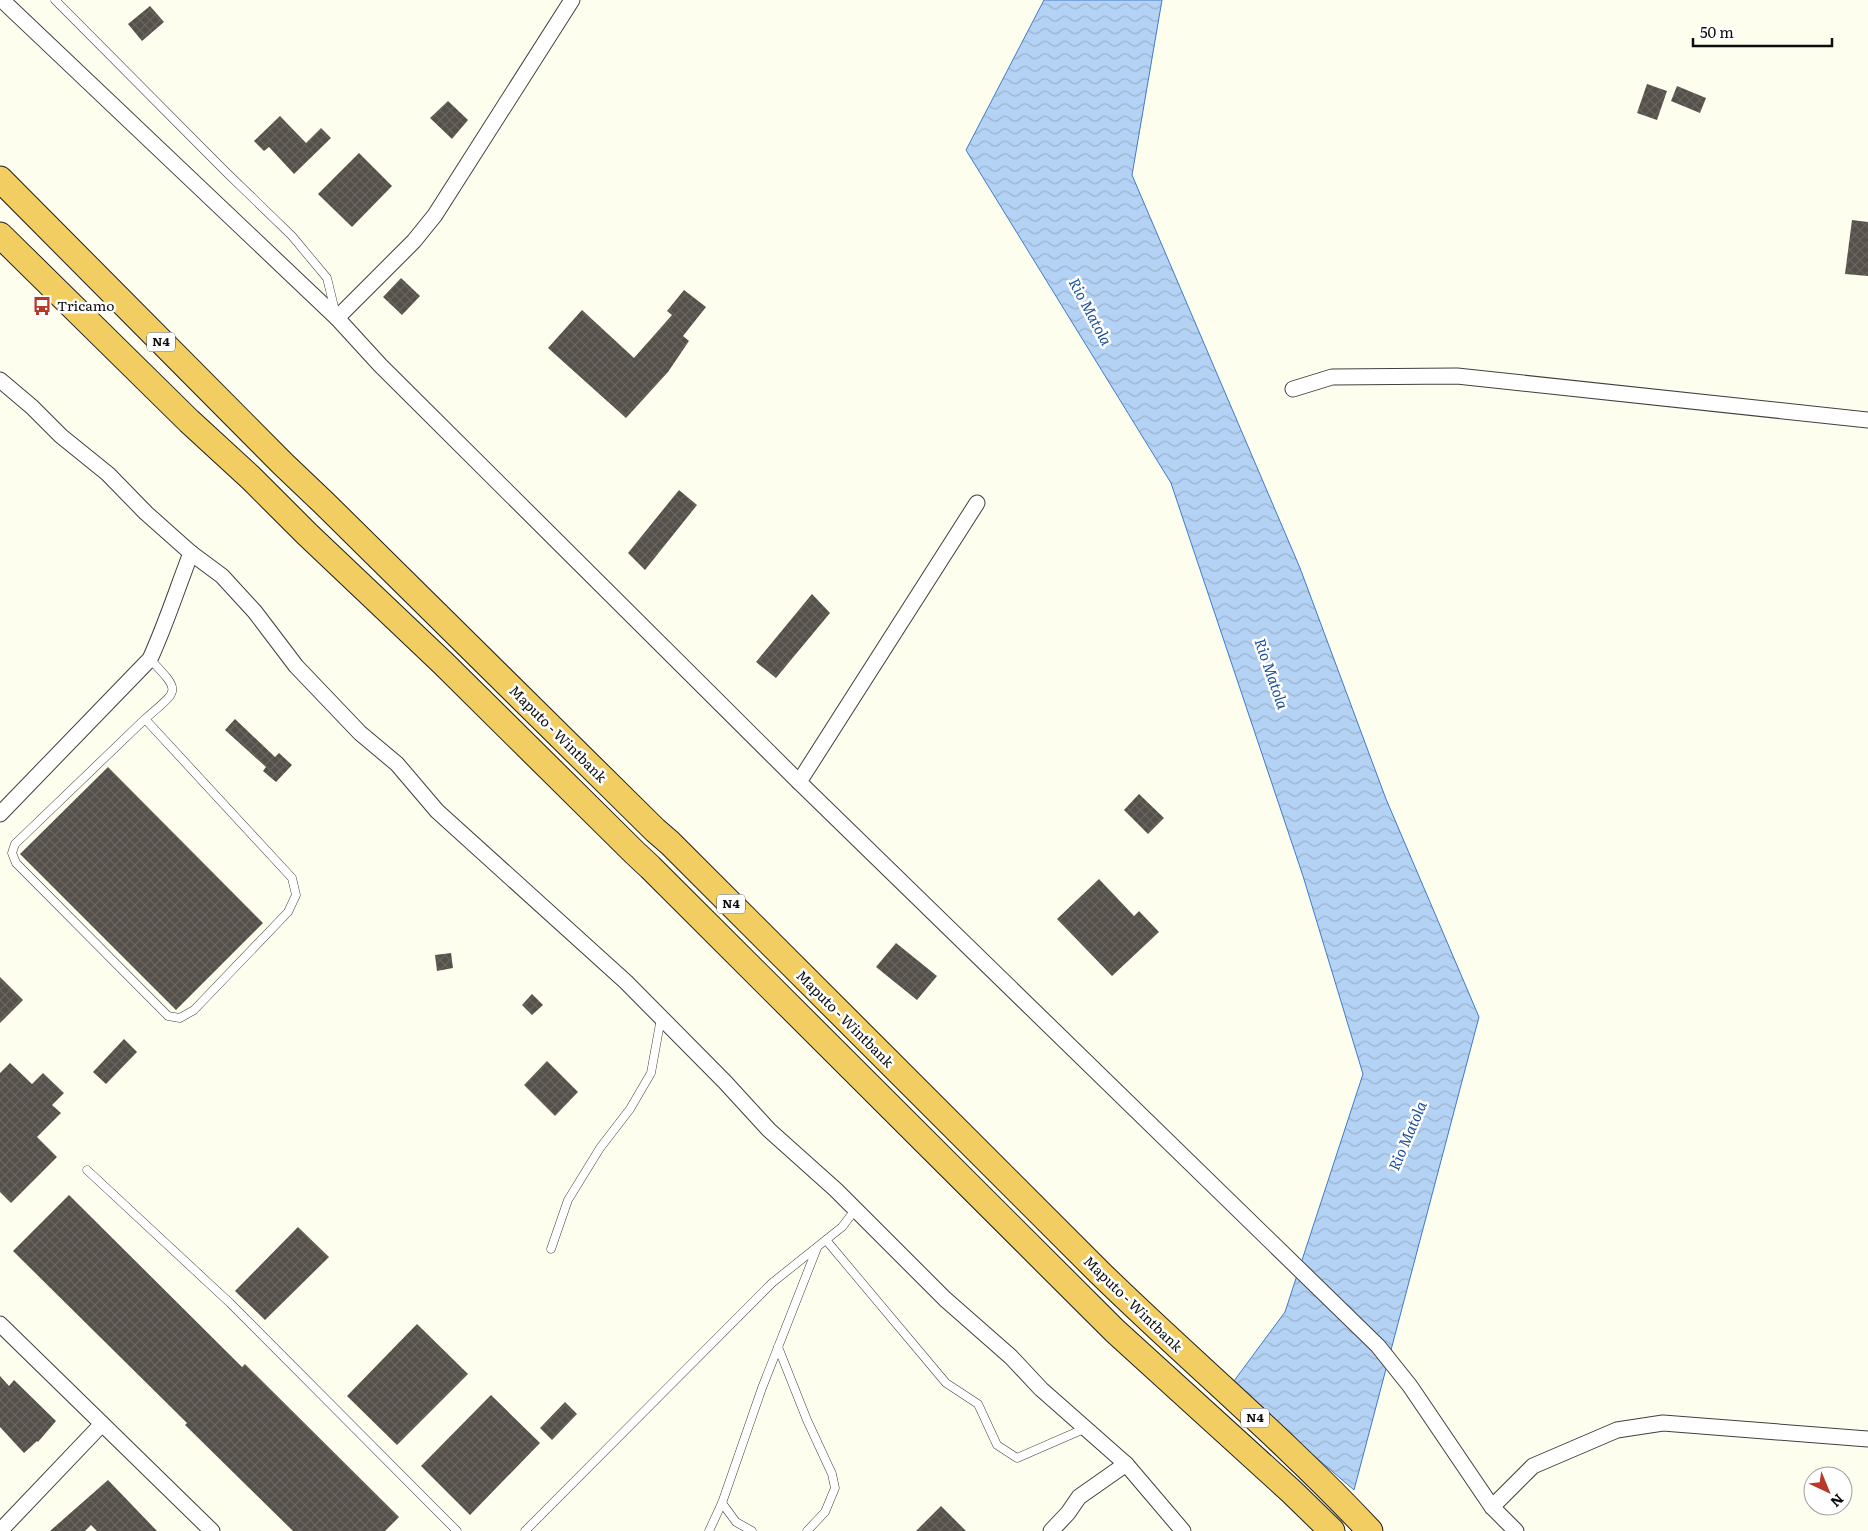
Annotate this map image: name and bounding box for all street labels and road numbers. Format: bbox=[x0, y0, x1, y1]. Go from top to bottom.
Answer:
road number: N4 bbox=[147, 332, 175, 352]
street label: Maputo - Wintbank bbox=[506, 680, 612, 787]
road number: N4 bbox=[717, 894, 745, 914]
street label: Maputo - Wintbank bbox=[793, 965, 899, 1072]
street label: Maputo - Wintbank bbox=[1080, 1251, 1188, 1356]
road number: N4 bbox=[1241, 1409, 1269, 1428]

